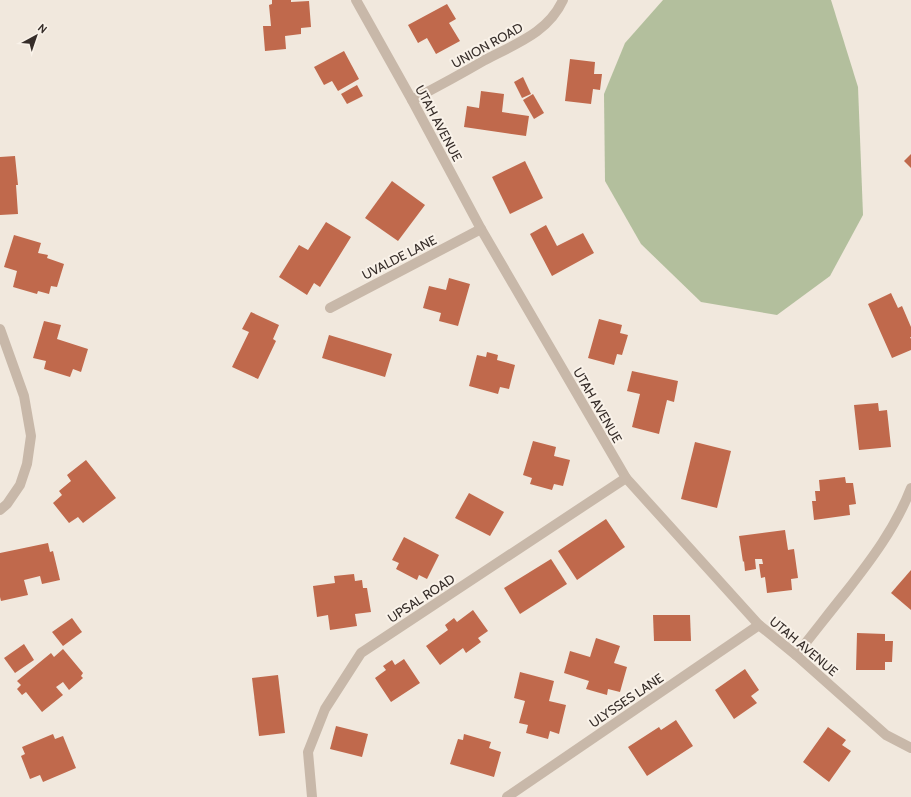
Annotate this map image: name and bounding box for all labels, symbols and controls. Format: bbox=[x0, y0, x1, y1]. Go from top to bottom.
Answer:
north arrow bbox=[16, 16, 56, 56]
street label: UNION ROAD bbox=[449, 19, 525, 71]
text: N bbox=[35, 20, 50, 36]
street label: UTAH AVENUE bbox=[412, 82, 466, 164]
street label: UVALDE LANE bbox=[359, 231, 439, 283]
street label: UTAH AVENUE bbox=[570, 365, 626, 445]
street label: UPSAL ROAD bbox=[384, 570, 458, 626]
street label: UTAH AVENUE bbox=[767, 613, 841, 679]
street label: ULYSSES LANE bbox=[586, 669, 666, 731]

